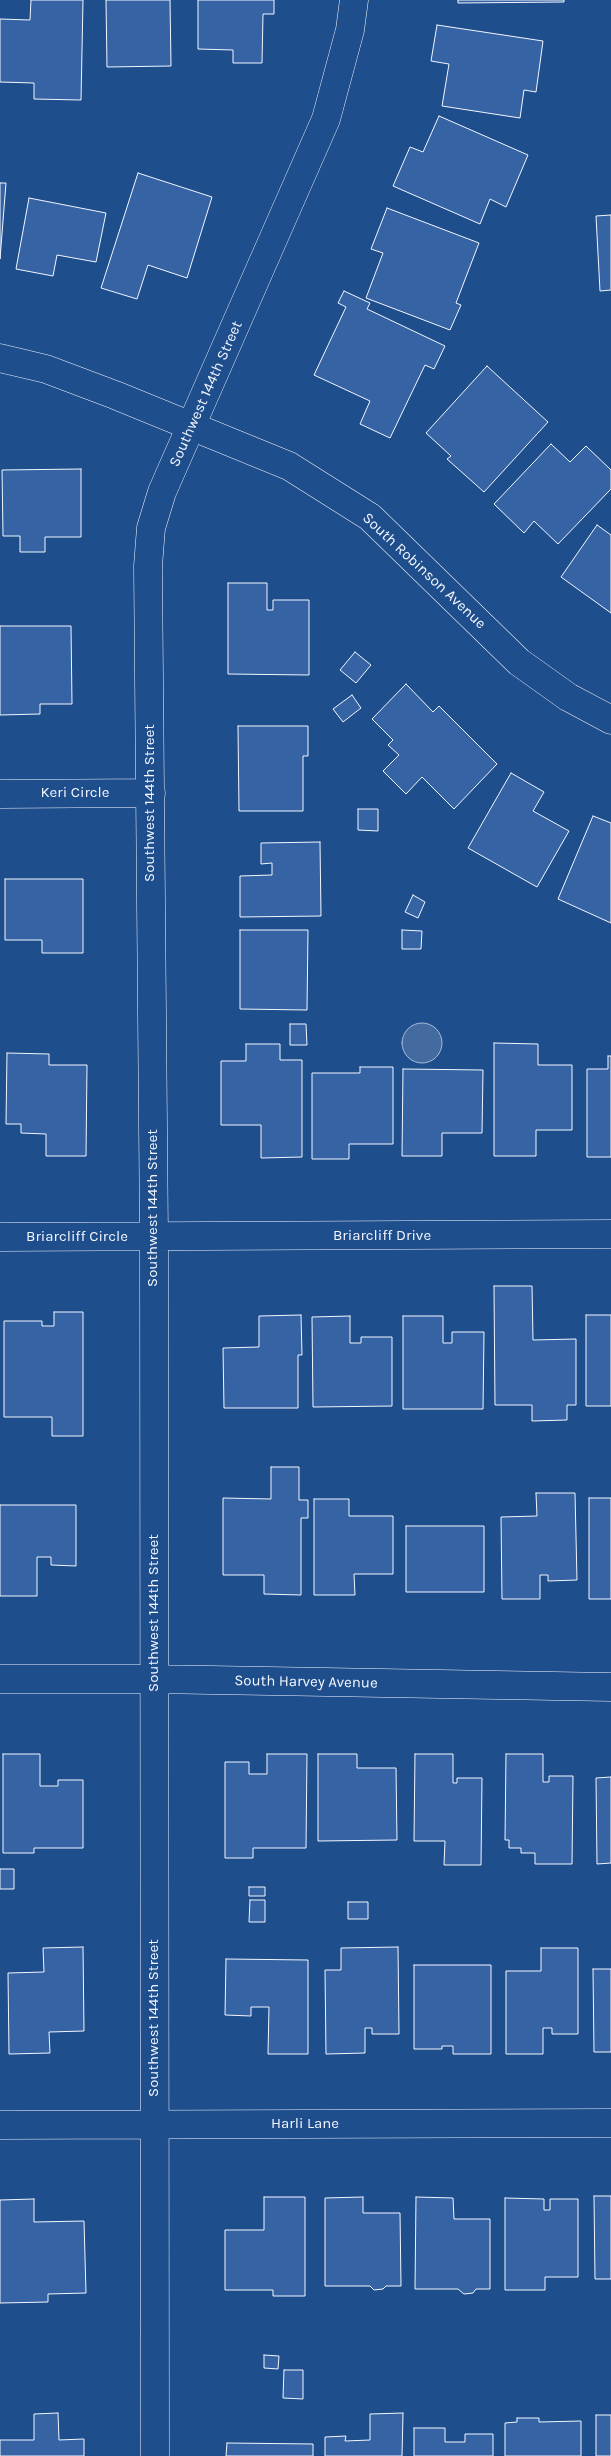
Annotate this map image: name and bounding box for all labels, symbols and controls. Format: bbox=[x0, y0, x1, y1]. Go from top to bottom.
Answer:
street label: Southwest 144th Street bbox=[166, 318, 246, 470]
street label: South Robinson Avenue bbox=[358, 509, 490, 633]
street label: Southwest 144th Street bbox=[141, 724, 159, 882]
street label: Keri Circle bbox=[41, 784, 109, 802]
street label: Southwest 144th Street bbox=[144, 1129, 162, 1287]
street label: Briarcliff Drive bbox=[333, 1227, 431, 1245]
street label: Briarcliff Circle bbox=[26, 1228, 128, 1246]
street label: Southwest 144th Street bbox=[145, 1534, 163, 1692]
street label: South Harvey Avenue bbox=[234, 1672, 378, 1692]
street label: Southwest 144th Street bbox=[145, 1939, 163, 2097]
street label: Harli Lane bbox=[271, 2115, 339, 2133]

